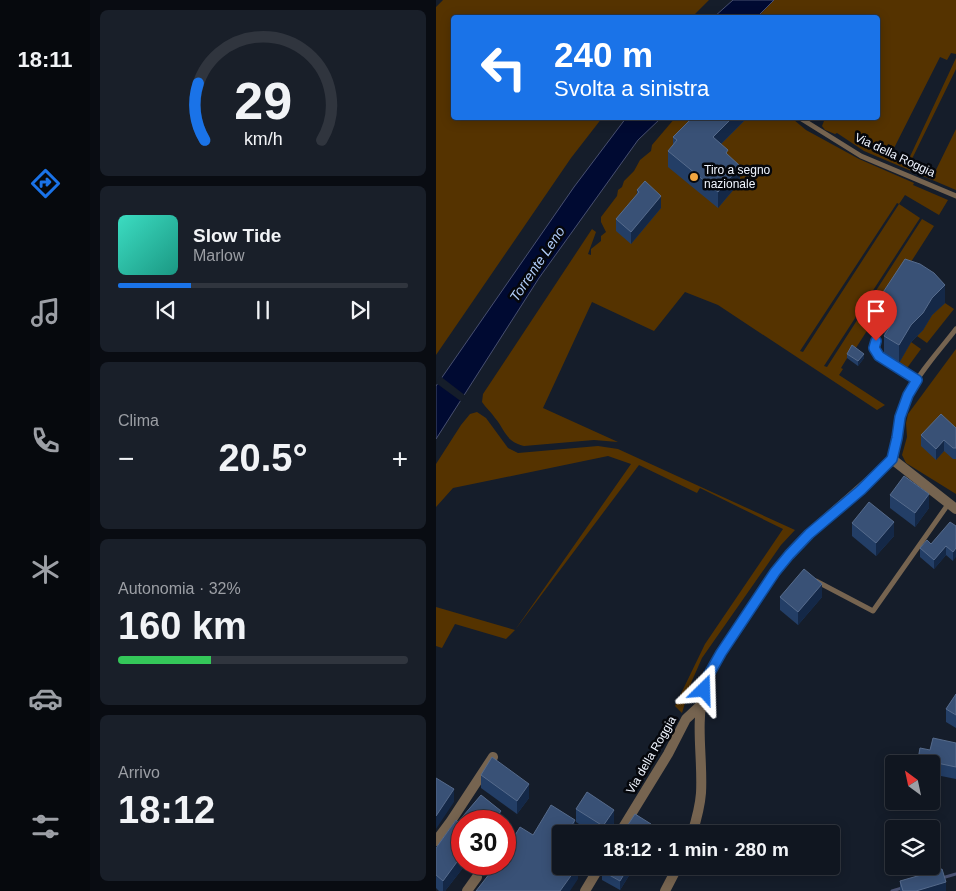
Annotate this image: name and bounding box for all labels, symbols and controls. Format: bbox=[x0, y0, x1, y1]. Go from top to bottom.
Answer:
icon: left bbox=[471, 35, 536, 100]
text: 240 m bbox=[554, 35, 653, 74]
text: 18:11 bbox=[17, 47, 73, 72]
text: 29 bbox=[234, 72, 292, 130]
text: Svolta a sinistra bbox=[554, 76, 709, 101]
text: km/h bbox=[244, 129, 282, 149]
street label: Via della Roggia bbox=[853, 130, 938, 180]
place label: Tiro a segno nazionale bbox=[704, 163, 771, 191]
icon: directions bbox=[28, 166, 63, 201]
marker: Tiro a segno nazionale bbox=[688, 171, 700, 183]
water label: Torrente Leno bbox=[506, 223, 568, 304]
text: Slow Tide bbox=[193, 225, 281, 246]
text: Marlow bbox=[193, 247, 245, 264]
pin bbox=[855, 290, 897, 341]
icon: music bbox=[28, 295, 63, 330]
icon: previous bbox=[152, 296, 180, 324]
icon: pause bbox=[249, 296, 277, 324]
icon: next bbox=[346, 296, 374, 324]
icon: arrive bbox=[862, 297, 890, 325]
text: Clima bbox=[118, 412, 159, 429]
icon: phone bbox=[28, 423, 63, 458]
text: 20.5° bbox=[218, 437, 308, 479]
text: − bbox=[118, 443, 134, 474]
text: + bbox=[392, 443, 408, 474]
icon: climate bbox=[28, 552, 63, 587]
text: Autonomia · 32% bbox=[118, 580, 241, 597]
text: 160 km bbox=[118, 605, 247, 647]
position arrow bbox=[677, 663, 729, 715]
icon: car bbox=[28, 681, 63, 716]
street label: Via della Roggia bbox=[623, 713, 679, 796]
north arrow bbox=[885, 755, 940, 810]
map controls bbox=[885, 755, 940, 875]
text: Arrivo bbox=[118, 764, 160, 781]
text: 18:12 bbox=[118, 789, 215, 831]
icon: filters bbox=[28, 809, 63, 844]
speed limit sign: 30 bbox=[451, 810, 516, 875]
button: layers bbox=[885, 820, 940, 875]
text: 18:12 · 1 min · 280 m bbox=[603, 839, 789, 860]

